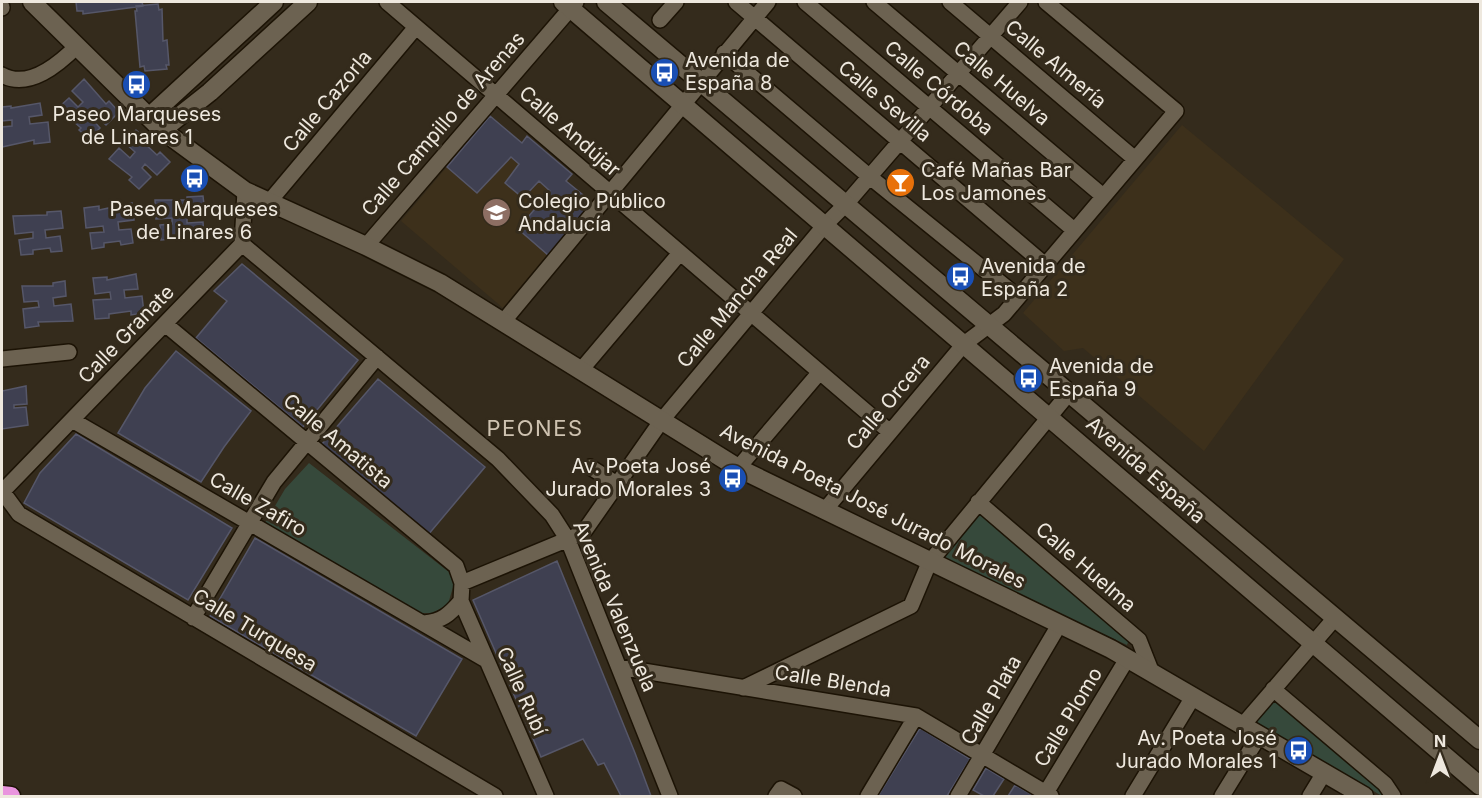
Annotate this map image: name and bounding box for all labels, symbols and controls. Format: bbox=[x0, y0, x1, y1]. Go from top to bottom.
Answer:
street label: Calle Almería bbox=[1001, 15, 1111, 113]
street label: Calle Campillo de Arenas bbox=[356, 27, 530, 221]
street label: Calle Córdoba bbox=[880, 36, 998, 140]
street label: Calle Huelva bbox=[949, 36, 1055, 130]
street label: Calle Cazorla bbox=[278, 45, 376, 157]
place label: Avenida de España 8 bbox=[685, 48, 790, 95]
street label: Calle Sevilla bbox=[834, 55, 936, 147]
bus stop icon: Avenida de España 8 bbox=[648, 56, 680, 88]
bus stop icon: Paseo Marqueses de Linares 1 bbox=[121, 68, 153, 100]
street label: Calle Andújar bbox=[515, 81, 626, 182]
place label: Paseo Marqueses de Linares 1 bbox=[53, 102, 221, 149]
place label: Café Mañas Bar Los Jamones bbox=[921, 158, 1072, 205]
bus stop icon: Paseo Marqueses de Linares 6 bbox=[178, 162, 210, 194]
bar icon: Café Mañas Bar Los Jamones bbox=[884, 166, 916, 198]
place label: Colegio Público Andalucía bbox=[518, 189, 666, 236]
school or university icon: Colegio Público Andalucía bbox=[481, 196, 513, 228]
place label: Paseo Marqueses de Linares 6 bbox=[110, 197, 278, 244]
street label: Calle Mancha Real bbox=[672, 223, 802, 373]
place label: Avenida de España 2 bbox=[981, 254, 1086, 301]
bus stop icon: Avenida de España 2 bbox=[944, 261, 976, 293]
street label: Calle Granate bbox=[73, 280, 179, 388]
street label: Calle Orcera bbox=[841, 349, 935, 455]
place label: Avenida de España 9 bbox=[1049, 354, 1154, 401]
bus stop icon: Avenida de España 9 bbox=[1012, 362, 1044, 394]
street label: Calle Amatista bbox=[279, 388, 397, 494]
street label: Avenida España bbox=[1082, 412, 1210, 528]
district label: PEONES bbox=[486, 415, 584, 441]
street label: Avenida Poeta José Jurado Morales bbox=[716, 418, 1030, 594]
place label: Av. Poeta José Jurado Morales 3 bbox=[545, 454, 711, 501]
bus stop icon: Av. Poeta José Jurado Morales 3 bbox=[716, 462, 748, 494]
street label: Calle Zafiro bbox=[205, 467, 311, 541]
street label: Avenida Valenzuela bbox=[568, 517, 662, 695]
street label: Calle Huelma bbox=[1031, 517, 1141, 617]
street label: Calle Turquesa bbox=[188, 583, 322, 677]
street label: Calle Rubí bbox=[492, 643, 552, 739]
street label: Calle Plata bbox=[956, 651, 1026, 749]
street label: Calle Blenda bbox=[773, 660, 893, 702]
street label: Calle Plomo bbox=[1029, 663, 1107, 771]
place label: Av. Poeta José Jurado Morales 1 bbox=[1115, 726, 1277, 773]
north arrow bbox=[1410, 726, 1470, 786]
text: N bbox=[1434, 731, 1446, 751]
bus stop icon: Av. Poeta José Jurado Morales 1 bbox=[1282, 734, 1314, 766]

